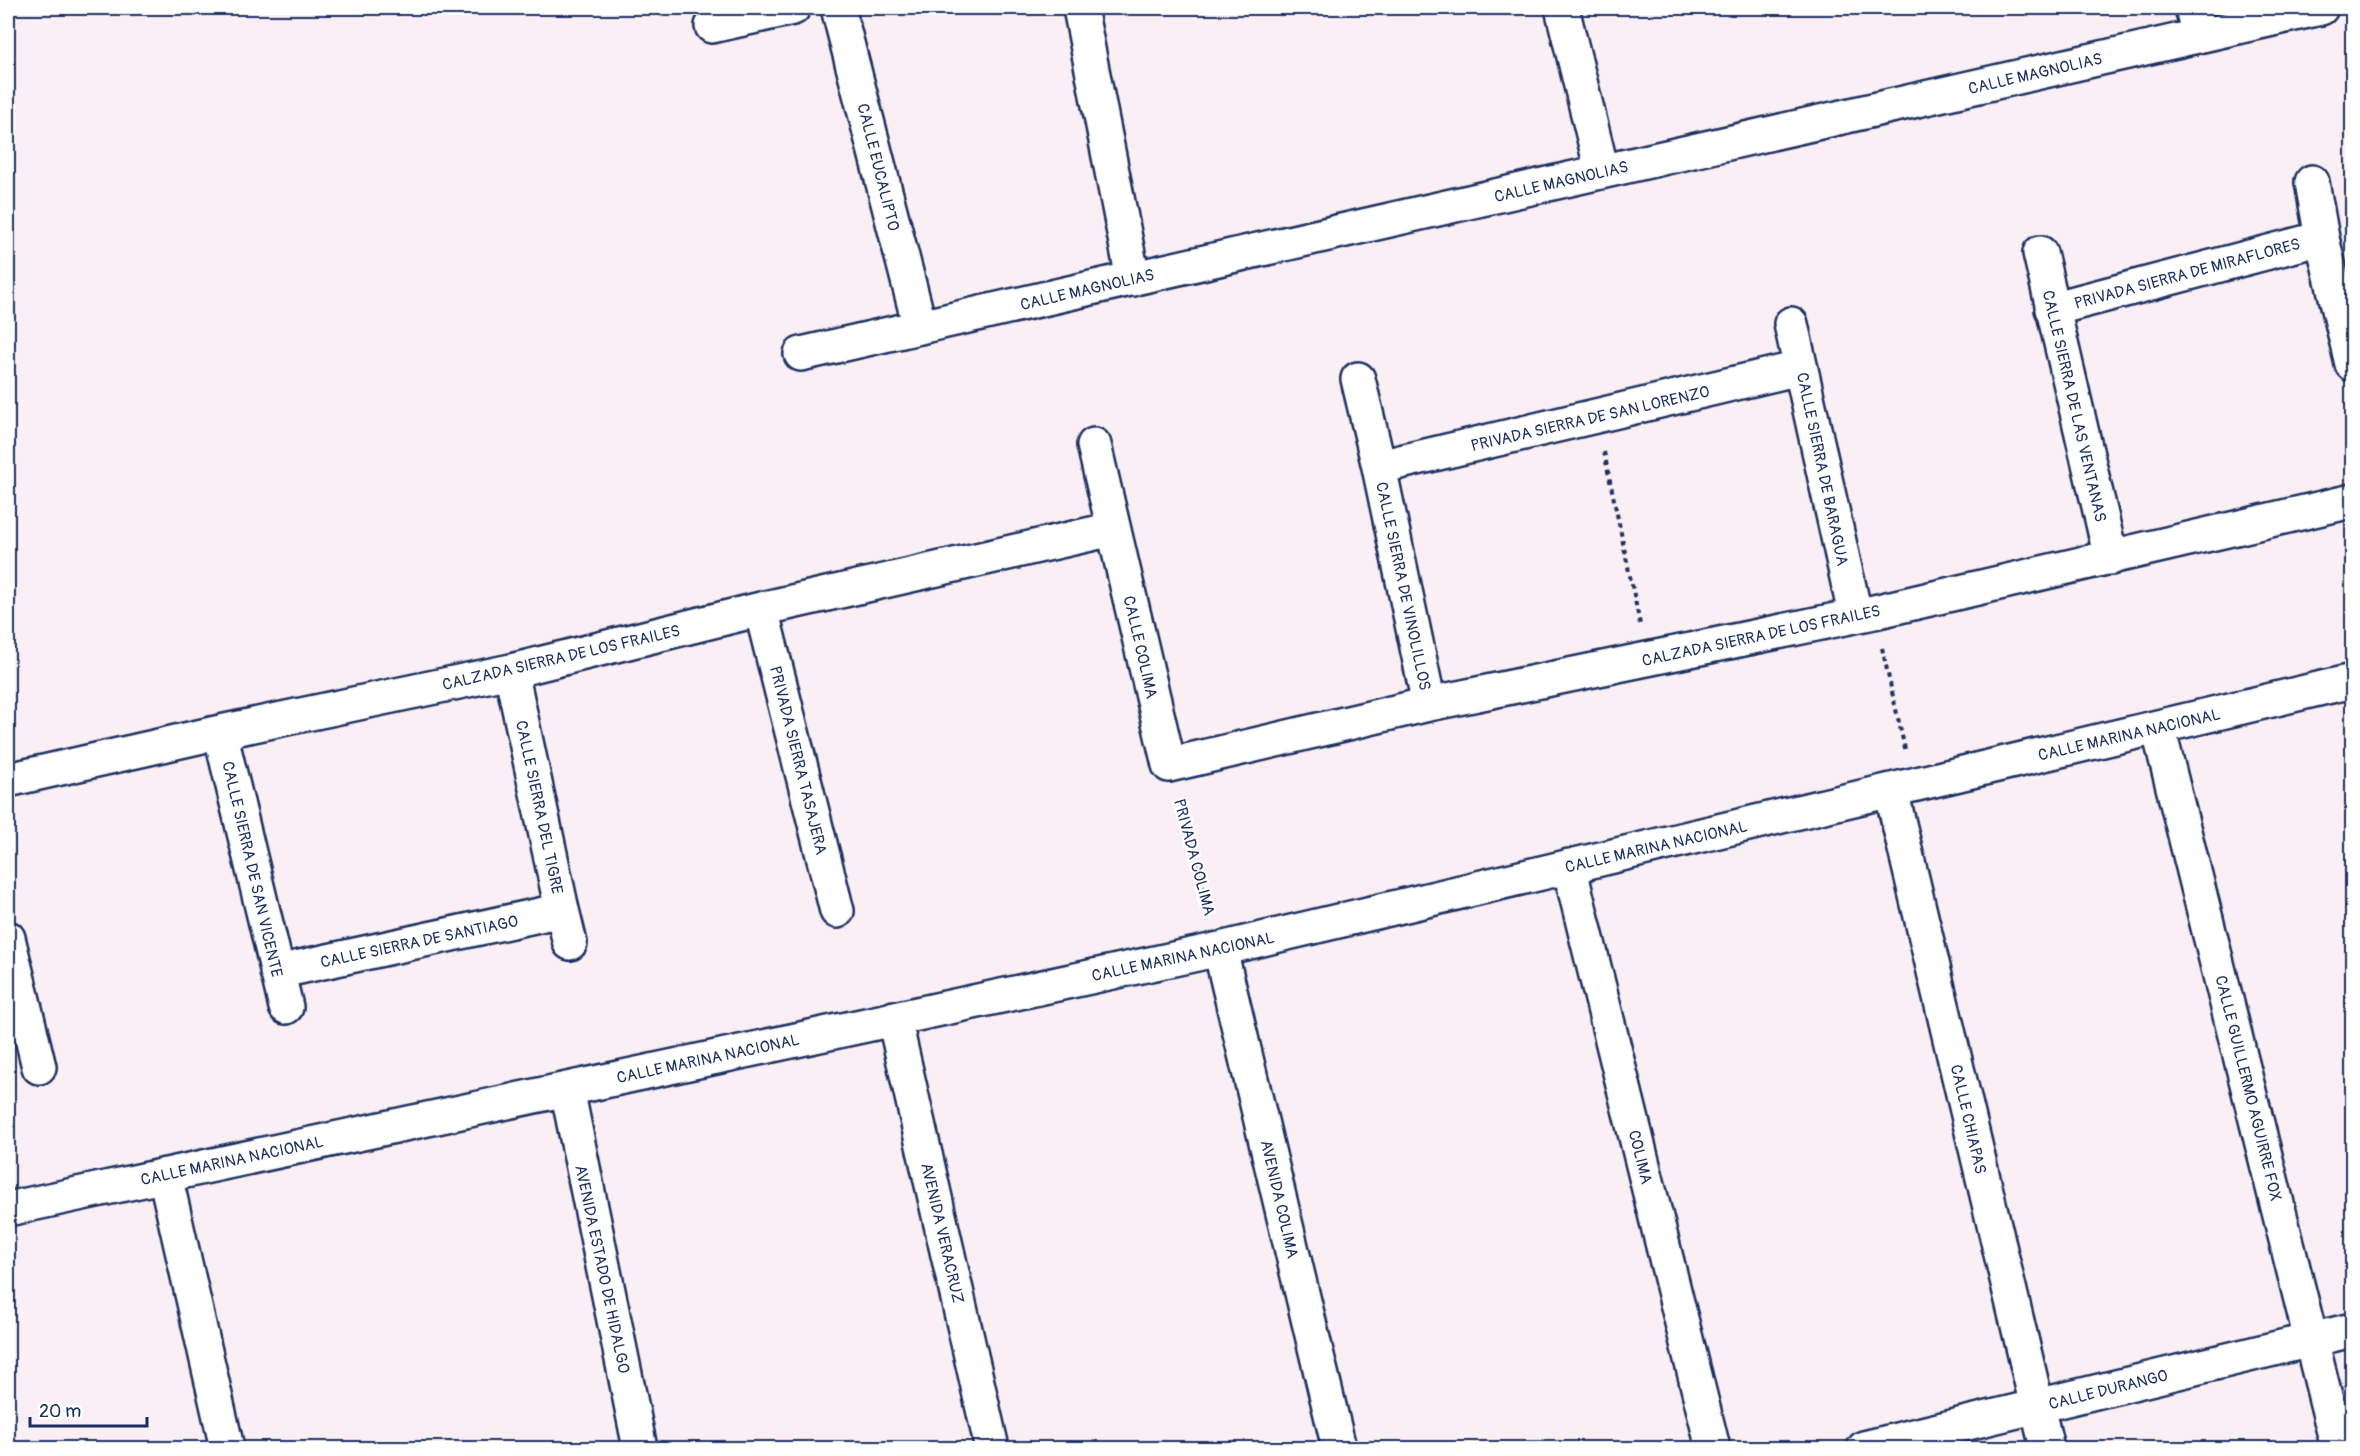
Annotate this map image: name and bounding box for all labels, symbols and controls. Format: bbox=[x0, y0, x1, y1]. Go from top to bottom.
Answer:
street label: CALLE MAGNOLIAS bbox=[1966, 49, 2104, 99]
street label: CALLE EUCALIPTO bbox=[853, 101, 904, 233]
street label: CALLE MAGNOLIAS bbox=[1492, 157, 1630, 207]
street label: PRIVADA SIERRA DE MIRAFLORES bbox=[2072, 234, 2302, 314]
street label: CALLE MAGNOLIAS bbox=[1018, 265, 1156, 315]
street label: CALLE SIERRA DE LAS VENTANAS bbox=[2038, 288, 2110, 524]
street label: CALLE SIERRA DE BARAGUA bbox=[1792, 371, 1852, 568]
street label: PRIVADA SIERRA DE SAN LORENZO bbox=[1469, 382, 1712, 456]
street label: CALLE SIERRA DE VINOLILLOS bbox=[1371, 480, 1435, 692]
street label: CALLE COLIMA bbox=[1118, 594, 1162, 701]
street label: CALZADA SIERRA DE LOS FRAILES bbox=[1640, 601, 1882, 671]
street label: CALZADA SIERRA DE LOS FRAILES bbox=[440, 621, 682, 695]
street label: PRIVADA SIERRA TASAJERA bbox=[765, 664, 831, 857]
street label: CALLE MARINA NACIONAL bbox=[2036, 704, 2222, 766]
street label: CALLE SIERRA DEL TIGRE bbox=[511, 719, 567, 896]
street label: CALLE SIERRA DE SAN VICENTE bbox=[217, 759, 287, 979]
street label: PRIVADA COLIMA bbox=[1169, 797, 1219, 918]
street label: CALLE MARINA NACIONAL bbox=[1563, 816, 1749, 878]
street label: CALLE SIERRA DE SANTIAGO bbox=[319, 911, 520, 973]
street label: CALLE MARINA NACIONAL bbox=[1090, 928, 1276, 986]
street label: CALLE GUILLERMO AGUIRRE FOX bbox=[2210, 973, 2286, 1203]
street label: CALLE MARINA NACIONAL bbox=[615, 1030, 801, 1088]
street label: CALLE CHIAPAS bbox=[1946, 1063, 1990, 1176]
street label: COLIMA bbox=[1624, 1128, 1656, 1186]
street label: CALLE MARINA NACIONAL bbox=[139, 1132, 325, 1190]
street label: AVENIDA COLIMA bbox=[1256, 1138, 1302, 1260]
street label: AVENIDA VERACRUZ bbox=[916, 1161, 968, 1306]
street label: AVENIDA ESTADO DE HIDALGO bbox=[570, 1163, 634, 1375]
street label: CALLE DURANGO bbox=[2047, 1366, 2170, 1414]
scale bar bbox=[30, 1390, 147, 1428]
text: 20 m bbox=[39, 1400, 81, 1423]

